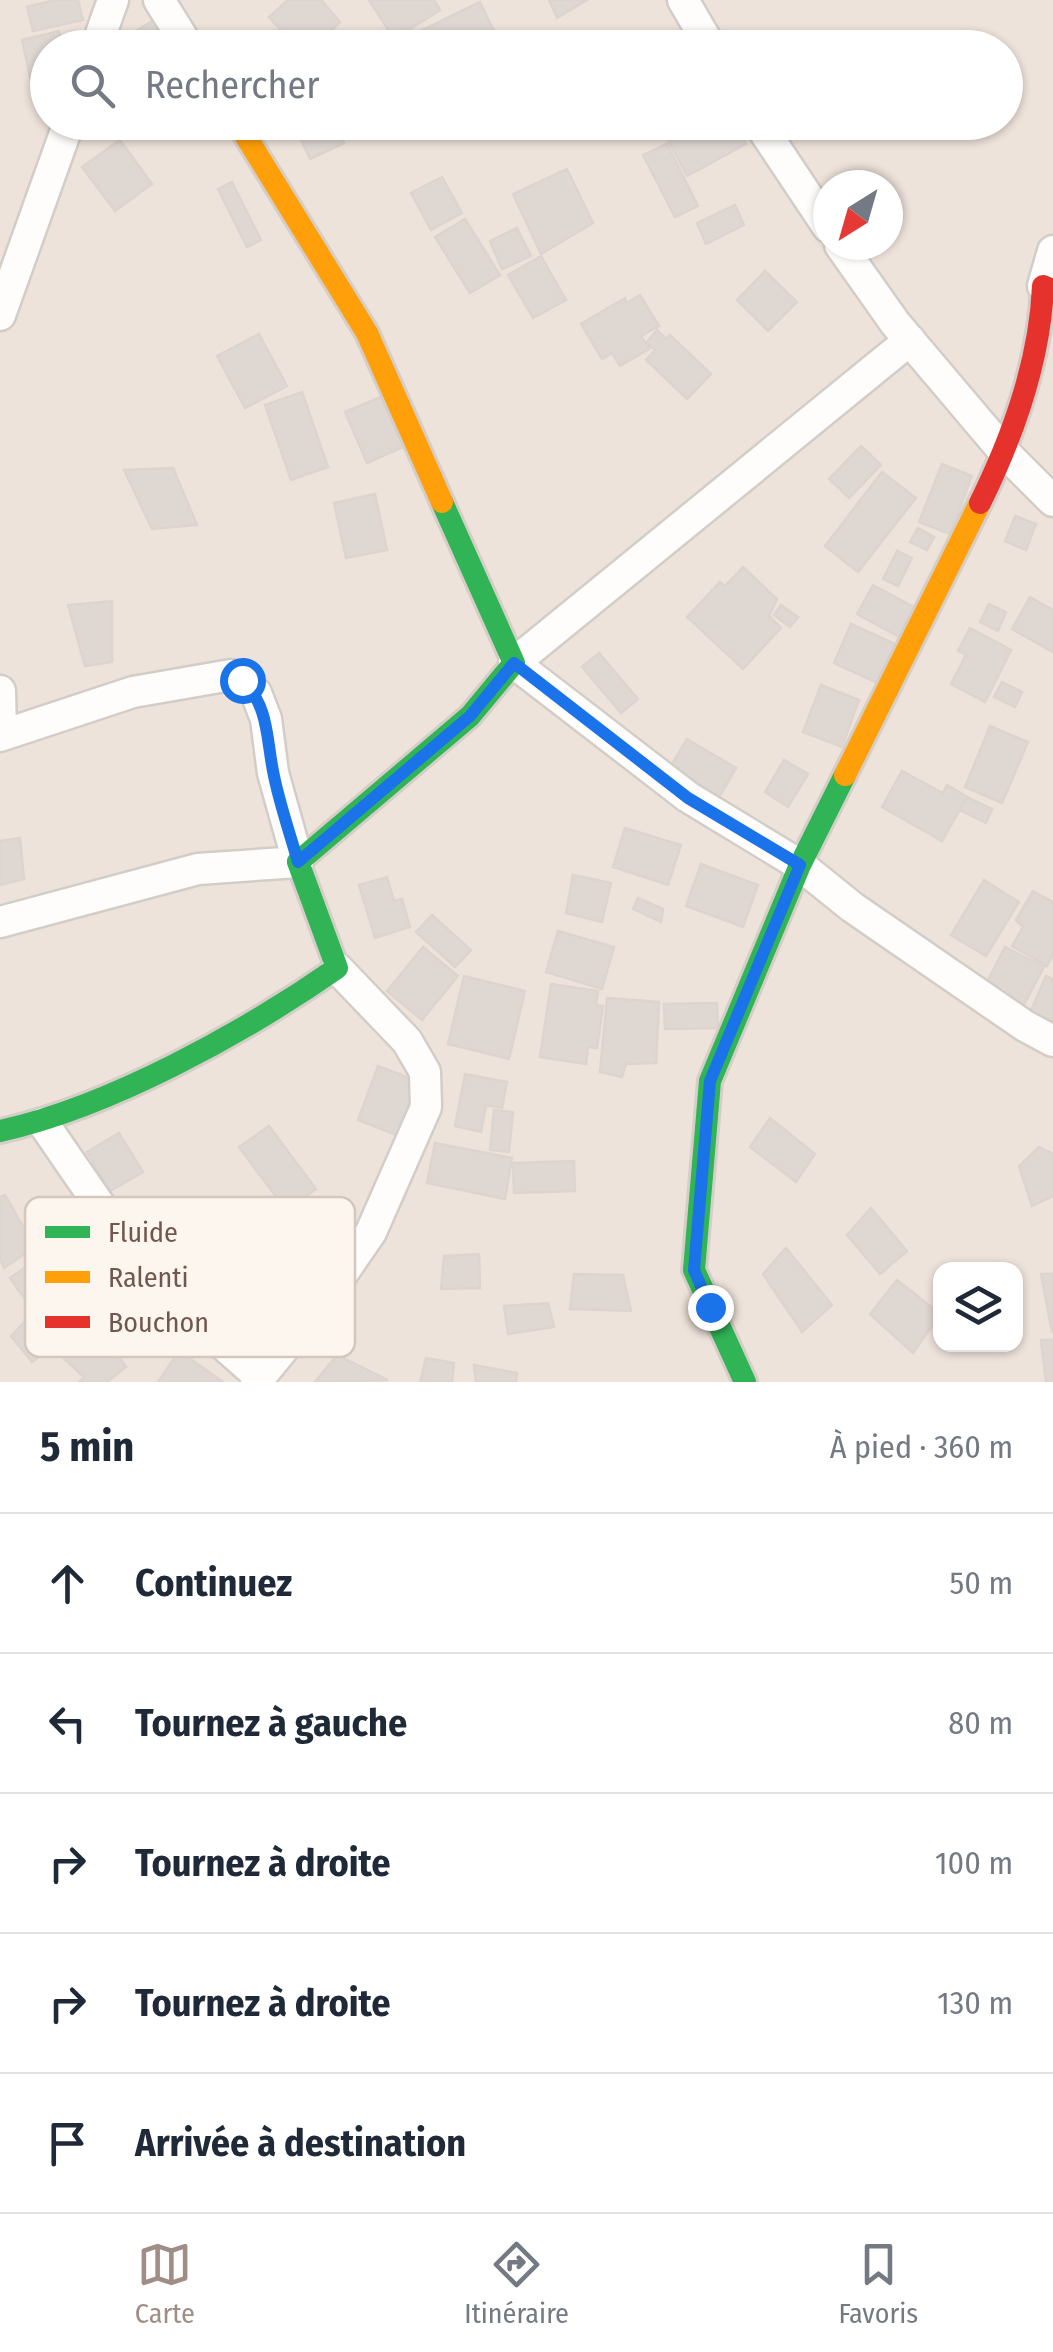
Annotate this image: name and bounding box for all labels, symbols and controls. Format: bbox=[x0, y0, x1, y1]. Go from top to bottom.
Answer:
search box bbox=[30, 30, 1023, 140]
icon: search bbox=[65, 58, 120, 113]
text: Rechercher bbox=[145, 62, 320, 108]
north arrow bbox=[813, 170, 903, 260]
route start bbox=[220, 658, 266, 704]
legend bbox=[25, 1197, 355, 1357]
text: Fluide bbox=[108, 1216, 178, 1249]
text: Ralenti bbox=[108, 1261, 188, 1294]
map controls bbox=[933, 1262, 1023, 1352]
button: layers bbox=[933, 1262, 1023, 1352]
route end bbox=[688, 1285, 734, 1331]
text: Bouchon bbox=[108, 1306, 209, 1339]
text: 5 min bbox=[40, 1422, 134, 1472]
text: À pied · 360 m bbox=[830, 1428, 1013, 1466]
icon: ahead bbox=[40, 1556, 95, 1611]
text: Continuez bbox=[135, 1560, 292, 1606]
text: 50 m bbox=[950, 1564, 1013, 1602]
icon: left bbox=[40, 1696, 95, 1751]
text: Tournez à gauche bbox=[135, 1700, 407, 1746]
text: 80 m bbox=[948, 1704, 1013, 1742]
icon: right bbox=[40, 1836, 95, 1891]
text: Tournez à droite bbox=[135, 1840, 391, 1886]
text: 100 m bbox=[935, 1844, 1013, 1882]
icon: right bbox=[40, 1976, 95, 2031]
text: Tournez à droite bbox=[135, 1980, 391, 2026]
text: 130 m bbox=[937, 1984, 1013, 2022]
icon: arrive bbox=[40, 2116, 95, 2171]
text: Arrivée à destination bbox=[135, 2120, 466, 2166]
tab: Carte bbox=[135, 2237, 195, 2330]
tab: Itinéraire bbox=[464, 2237, 569, 2330]
tab: Favoris bbox=[838, 2237, 918, 2330]

